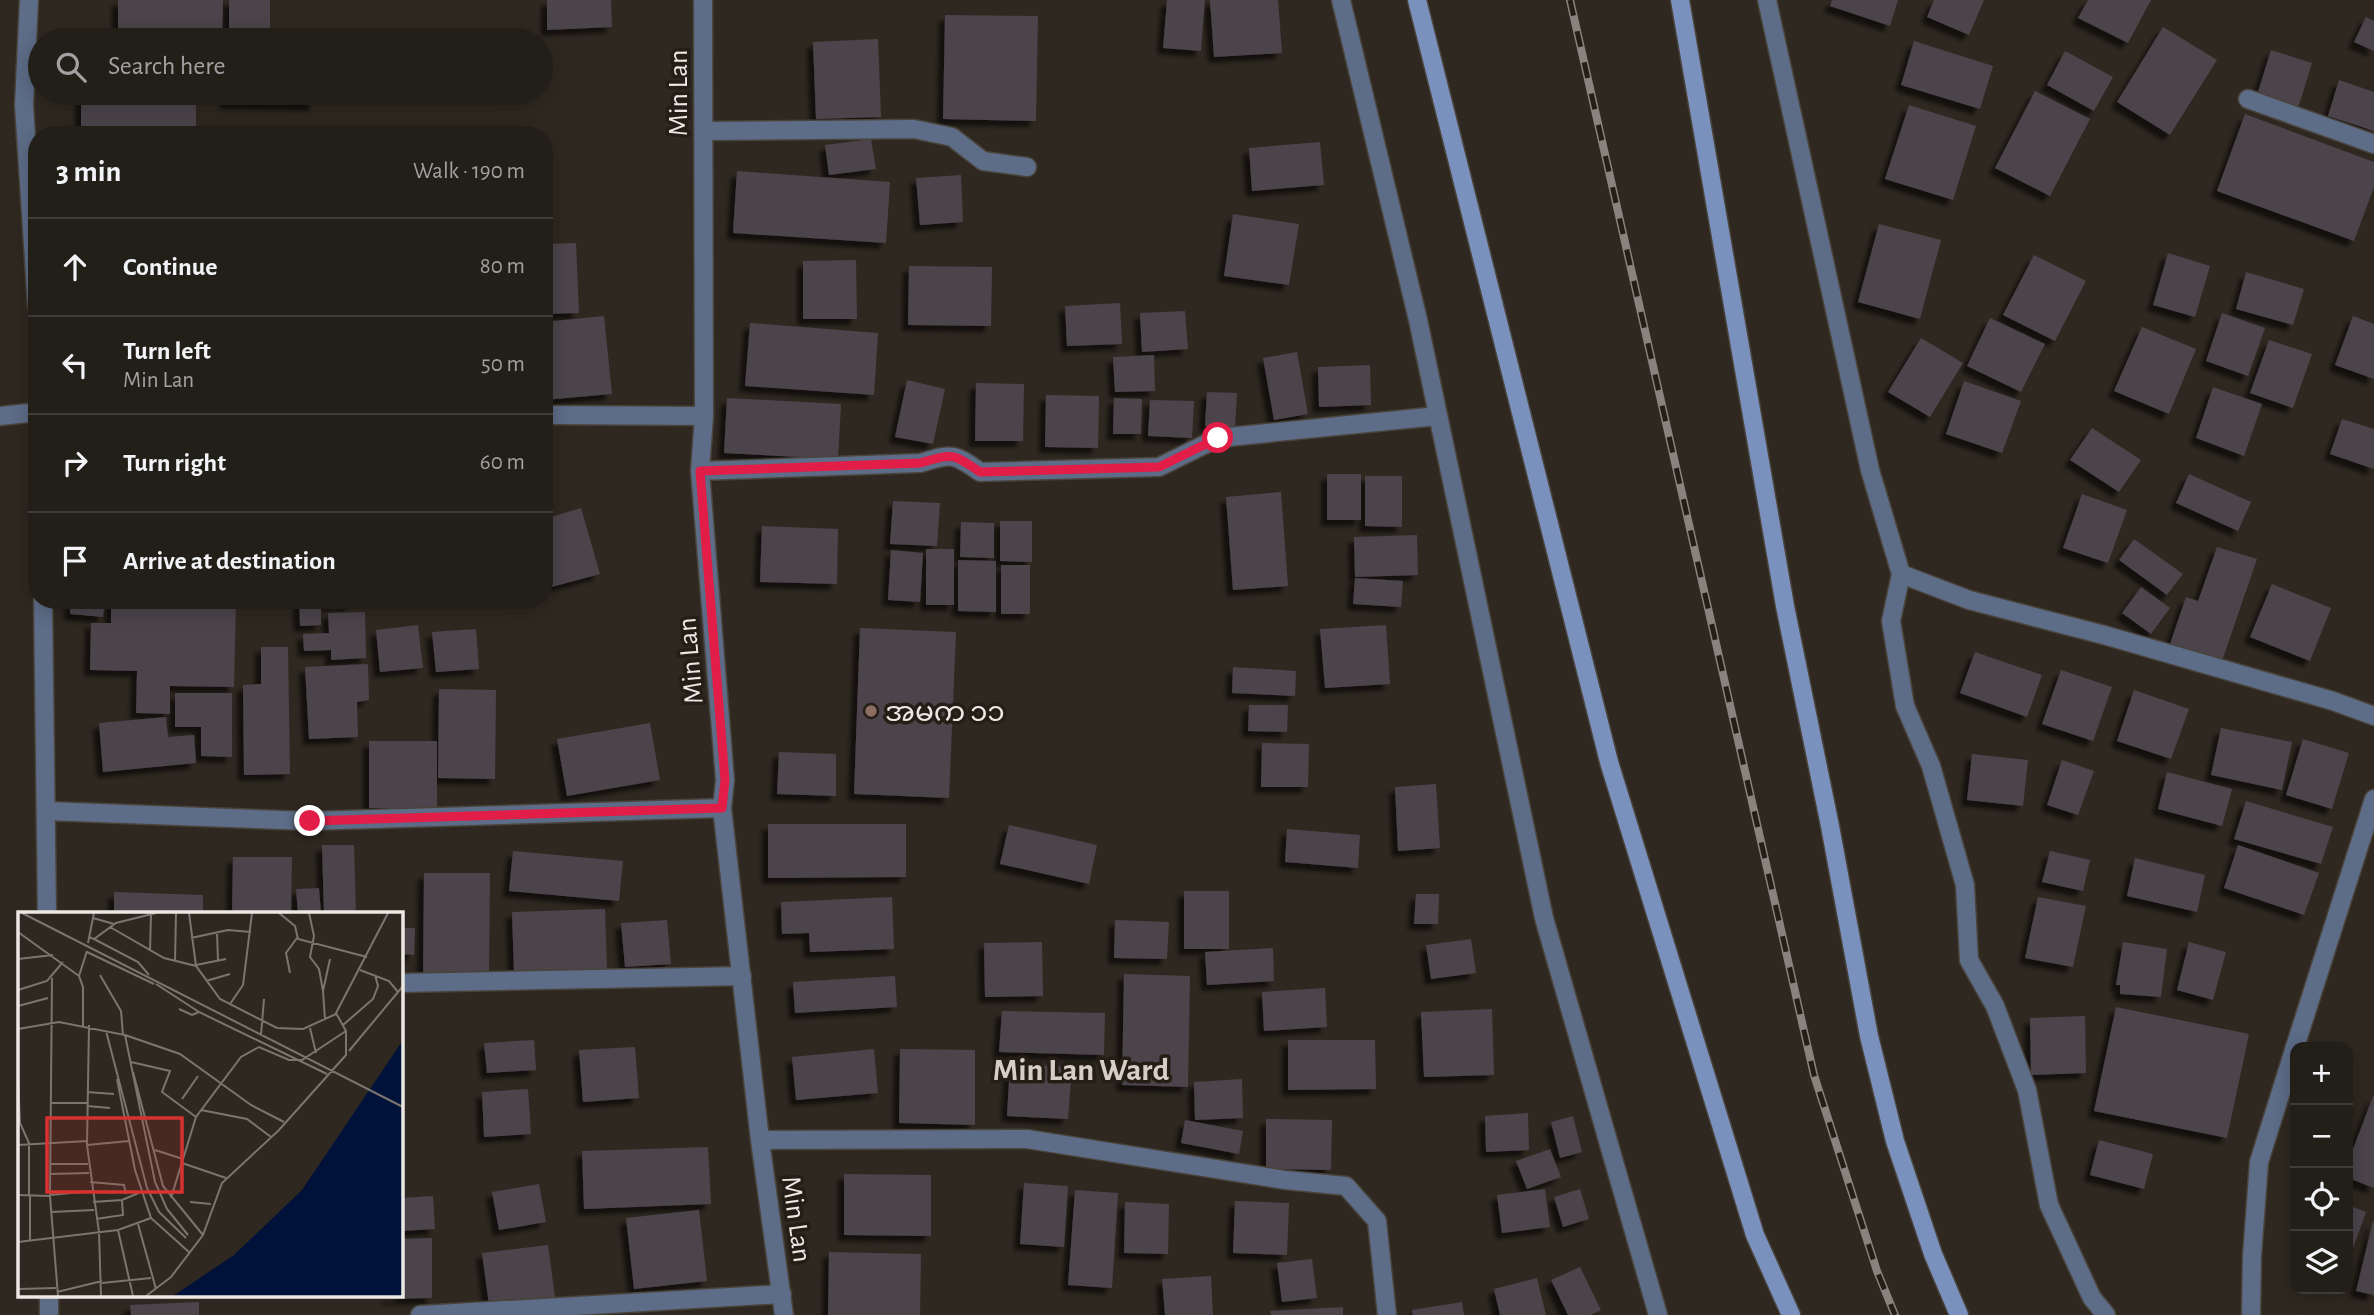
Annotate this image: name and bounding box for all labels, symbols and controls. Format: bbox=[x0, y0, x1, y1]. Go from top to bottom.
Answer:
search box bbox=[28, 28, 553, 105]
icon: search bbox=[52, 48, 90, 86]
street label: Min Lan bbox=[665, 50, 693, 136]
text: Search here bbox=[108, 53, 226, 79]
text: 3 min bbox=[56, 157, 121, 187]
text: Walk · 190 m bbox=[413, 160, 525, 183]
icon: ahead bbox=[56, 248, 94, 286]
text: Continue bbox=[123, 254, 218, 280]
text: 80 m bbox=[480, 255, 525, 278]
text: Turn left bbox=[123, 338, 211, 364]
icon: left bbox=[56, 346, 94, 384]
text: 50 m bbox=[481, 353, 525, 376]
text: Min Lan bbox=[123, 369, 194, 392]
route start bbox=[1202, 422, 1233, 453]
icon: right bbox=[56, 444, 94, 482]
text: Turn right bbox=[123, 450, 226, 476]
text: 60 m bbox=[480, 451, 525, 474]
icon: arrive bbox=[56, 542, 94, 580]
text: Arrive at destination bbox=[123, 548, 336, 574]
street label: Min Lan bbox=[673, 616, 709, 705]
place label: အမက ၁၁ bbox=[885, 699, 1005, 727]
marker: အမက ၁၁ bbox=[863, 703, 879, 719]
route end bbox=[294, 805, 325, 836]
inset map bbox=[18, 912, 402, 1298]
map controls bbox=[2290, 1042, 2353, 1294]
button: + bbox=[2290, 1042, 2353, 1105]
district label: Min Lan Ward bbox=[993, 1054, 1169, 1086]
button: − bbox=[2290, 1105, 2353, 1168]
button: locate bbox=[2290, 1168, 2353, 1231]
street label: Min Lan bbox=[776, 1174, 816, 1264]
button: layers bbox=[2290, 1231, 2353, 1294]

